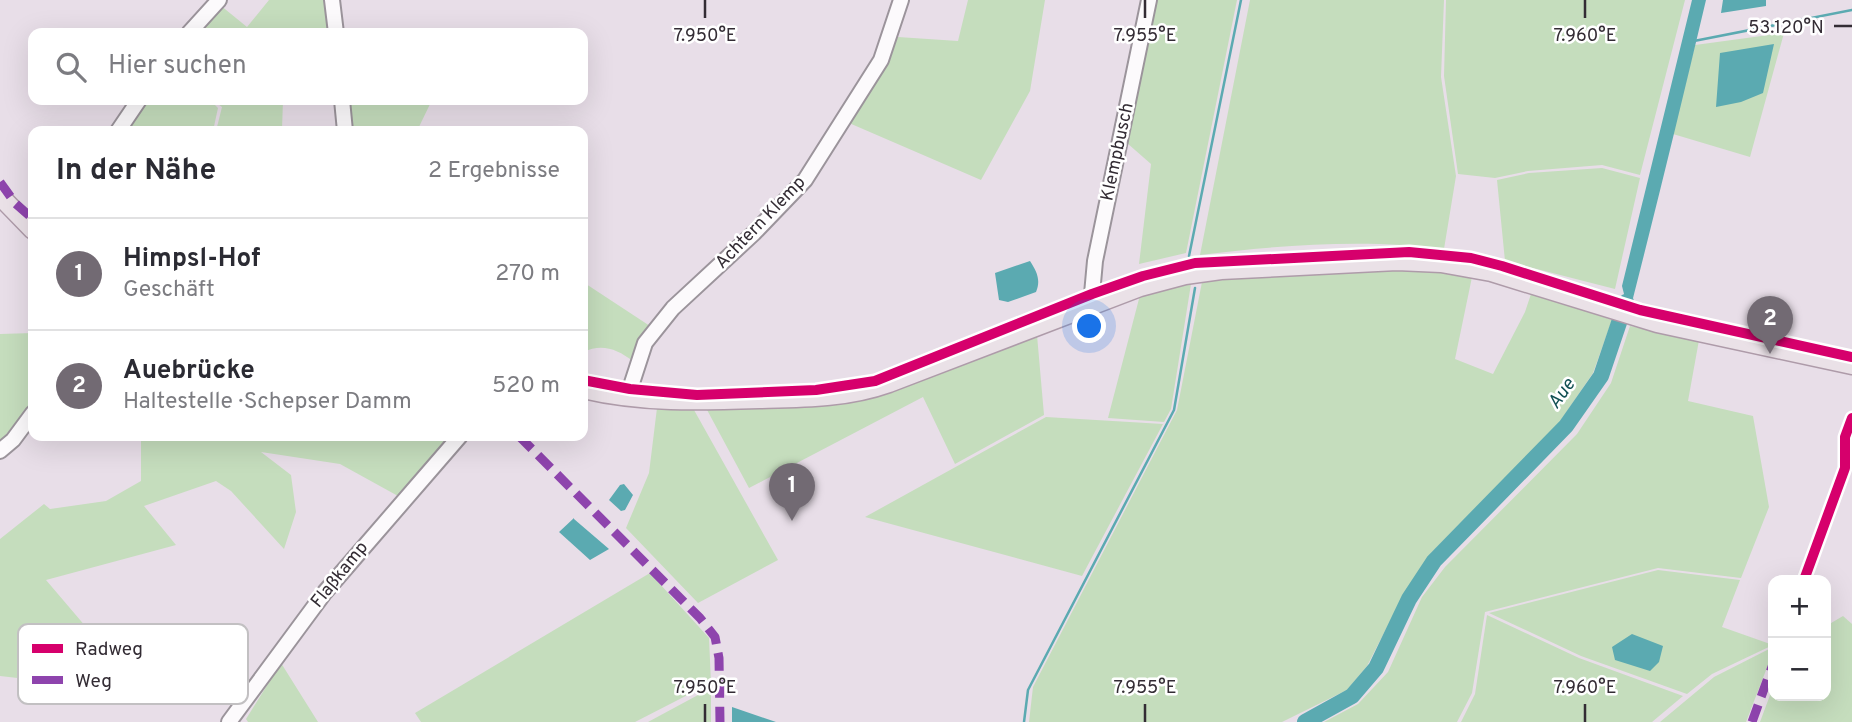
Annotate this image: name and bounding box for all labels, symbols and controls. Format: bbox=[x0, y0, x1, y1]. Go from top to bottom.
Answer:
text: 53.120°N bbox=[1748, 17, 1824, 40]
text: 7.950°E bbox=[673, 25, 737, 48]
text: 7.955°E bbox=[1114, 25, 1176, 48]
text: 7.960°E bbox=[1554, 25, 1616, 48]
search box bbox=[28, 28, 588, 105]
icon: search bbox=[52, 48, 90, 86]
text: Hier suchen bbox=[108, 50, 247, 83]
street label: Klempbusch bbox=[1096, 101, 1140, 203]
text: In der Nähe bbox=[56, 153, 216, 190]
text: 2 Ergebnisse bbox=[428, 157, 560, 186]
street label: Achtern Klemp bbox=[711, 172, 811, 274]
text: Himpsl-Hof bbox=[123, 243, 260, 276]
text: 1 bbox=[74, 260, 84, 289]
text: 270 m bbox=[495, 260, 560, 289]
text: Geschäft bbox=[123, 276, 215, 305]
pin: 2 bbox=[1747, 296, 1793, 354]
your location bbox=[1072, 309, 1106, 343]
text: Auebrücke bbox=[123, 355, 255, 388]
text: 2 bbox=[72, 372, 86, 401]
text: 520 m bbox=[492, 372, 560, 401]
water label: Aue bbox=[1543, 374, 1581, 414]
text: Haltestelle · Schepser Damm bbox=[123, 388, 412, 417]
pin: 1 bbox=[769, 463, 815, 521]
street label: Flaßkamp bbox=[306, 537, 374, 613]
map controls bbox=[1768, 575, 1831, 701]
button: + bbox=[1768, 575, 1831, 638]
legend bbox=[18, 624, 248, 704]
text: Radweg bbox=[75, 638, 143, 662]
button: − bbox=[1768, 638, 1831, 701]
text: Weg bbox=[75, 670, 112, 694]
text: 7.950°E bbox=[673, 677, 737, 700]
text: 7.955°E bbox=[1114, 677, 1176, 700]
text: 7.960°E bbox=[1554, 677, 1616, 700]

